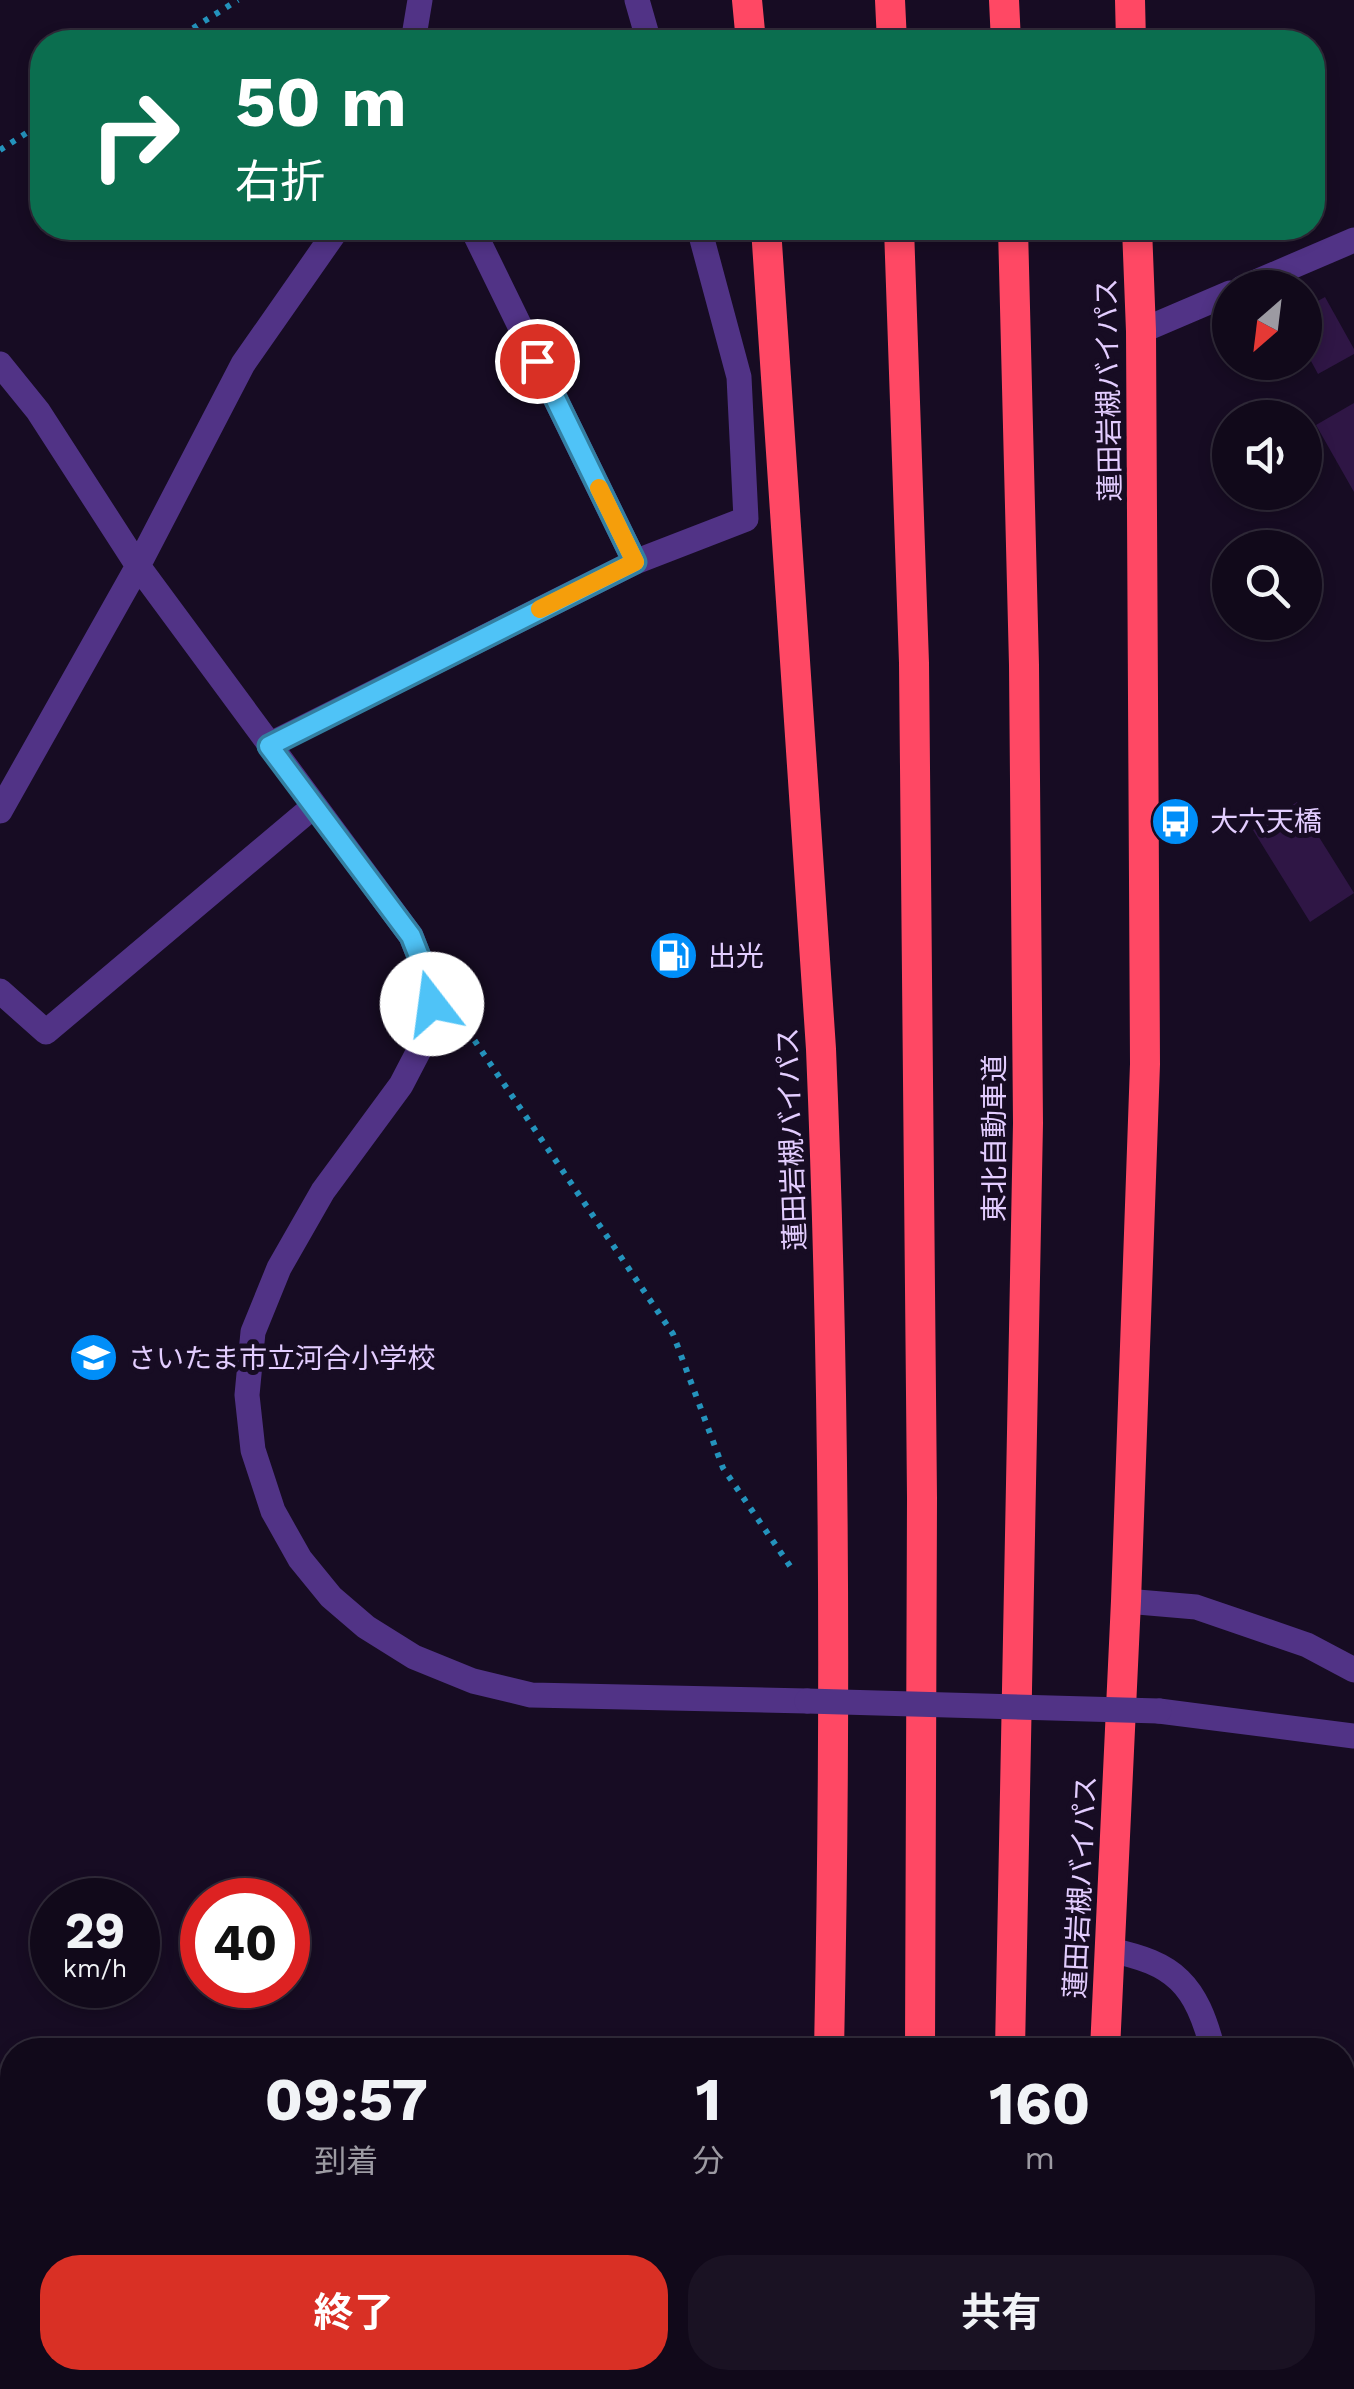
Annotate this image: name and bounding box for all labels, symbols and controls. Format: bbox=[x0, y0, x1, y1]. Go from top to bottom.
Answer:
text: 50 m bbox=[235, 61, 407, 143]
icon: right bbox=[70, 70, 200, 200]
text: 右折 bbox=[235, 155, 325, 208]
north arrow bbox=[1212, 270, 1322, 380]
map controls bbox=[1212, 270, 1322, 640]
street label: 蓮田岩槻バイパス bbox=[1090, 278, 1127, 502]
pin bbox=[495, 319, 580, 404]
icon: arrive bbox=[510, 334, 565, 389]
button: sound bbox=[1212, 400, 1322, 510]
button: search bbox=[1212, 530, 1322, 640]
bus stop icon: 大六天橋 bbox=[1149, 795, 1201, 847]
place label: 大六天橋 bbox=[1210, 805, 1322, 838]
fuel station icon: 出光 bbox=[647, 930, 699, 982]
place label: 出光 bbox=[708, 940, 764, 973]
position arrow bbox=[380, 952, 484, 1056]
street label: 蓮田岩槻バイパス bbox=[771, 1027, 812, 1251]
street label: 東北自動車道 bbox=[978, 1054, 1011, 1222]
school or university icon: さいたま市立河合小学校 bbox=[67, 1332, 119, 1384]
place label: さいたま市立河合小学校 bbox=[128, 1342, 435, 1375]
street label: 蓮田岩槻バイパス bbox=[1058, 1775, 1103, 1999]
speed limit sign: 40 bbox=[180, 1878, 310, 2008]
text: 29 bbox=[65, 1901, 125, 1960]
text: km/h bbox=[63, 1954, 127, 1983]
text: 09:57 bbox=[265, 2064, 428, 2135]
text: 1 bbox=[696, 2064, 721, 2135]
text: 160 bbox=[989, 2068, 1090, 2139]
text: m bbox=[1024, 2139, 1055, 2177]
text: 到着 bbox=[314, 2142, 378, 2180]
text: 分 bbox=[692, 2142, 724, 2180]
button: 終了 bbox=[40, 2255, 668, 2370]
button: 共有 bbox=[688, 2255, 1315, 2370]

